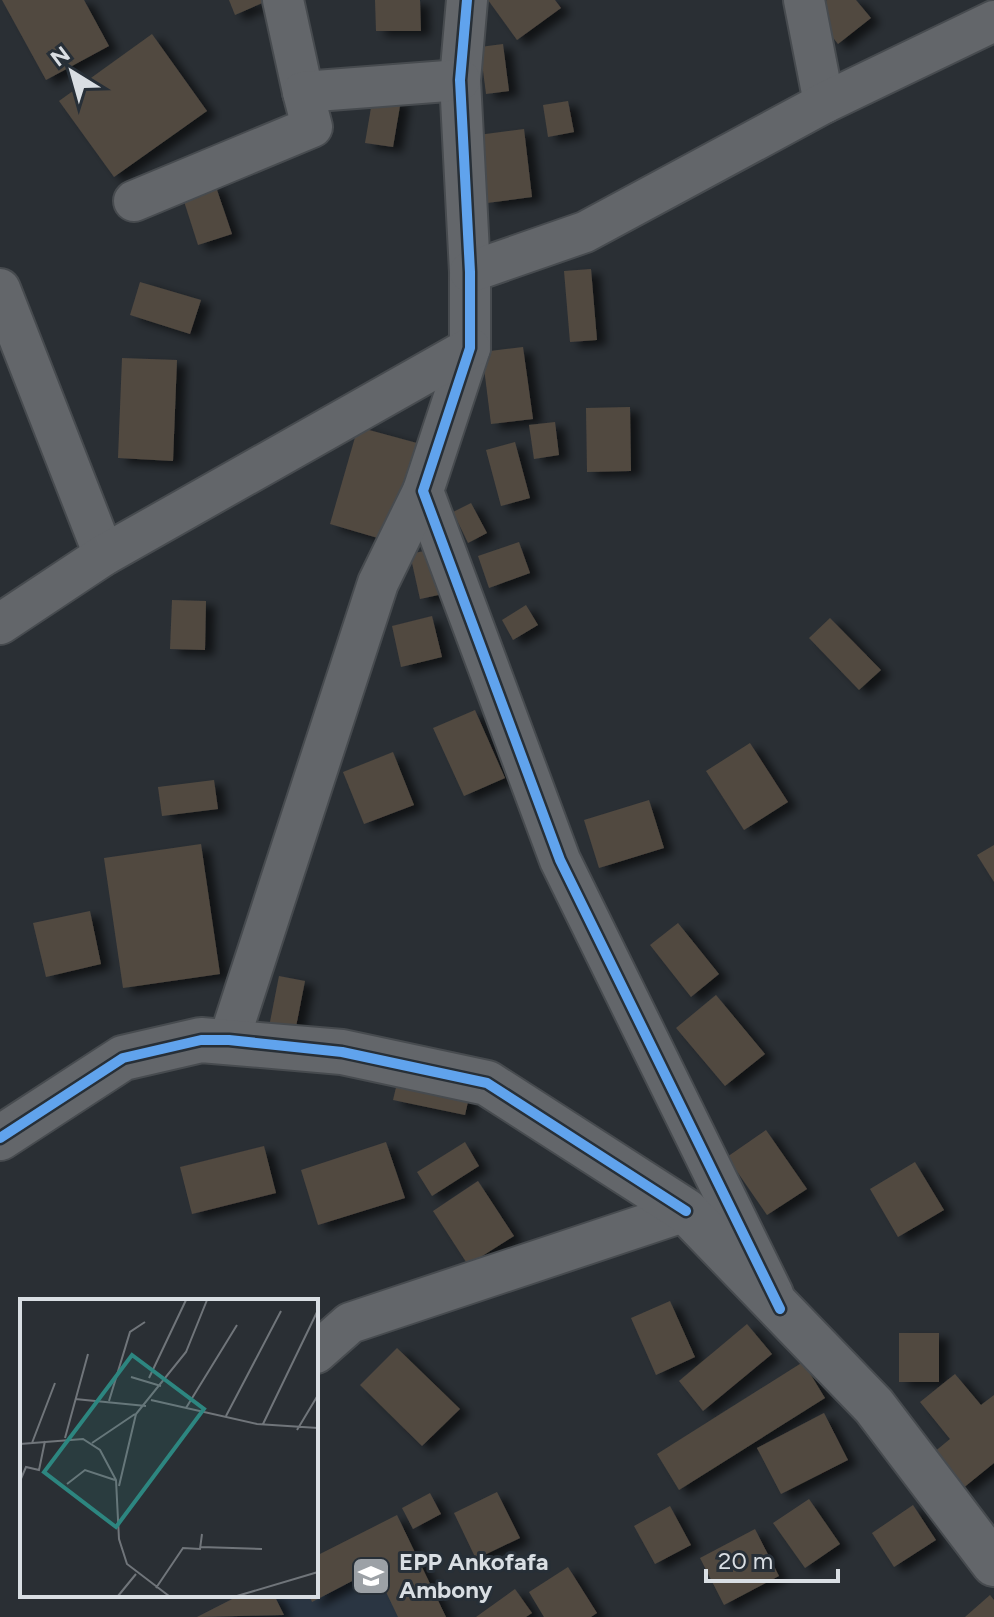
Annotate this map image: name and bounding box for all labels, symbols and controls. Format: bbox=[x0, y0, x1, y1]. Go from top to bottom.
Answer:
north arrow bbox=[32, 32, 112, 112]
text: N bbox=[45, 41, 75, 72]
inset map bbox=[20, 1299, 318, 1597]
scale bar bbox=[706, 1533, 838, 1583]
text: 20 m bbox=[718, 1546, 773, 1575]
place label: EPP Ankofafa Ambony bbox=[399, 1547, 549, 1604]
school or university icon: EPP Ankofafa Ambony bbox=[350, 1555, 392, 1597]

